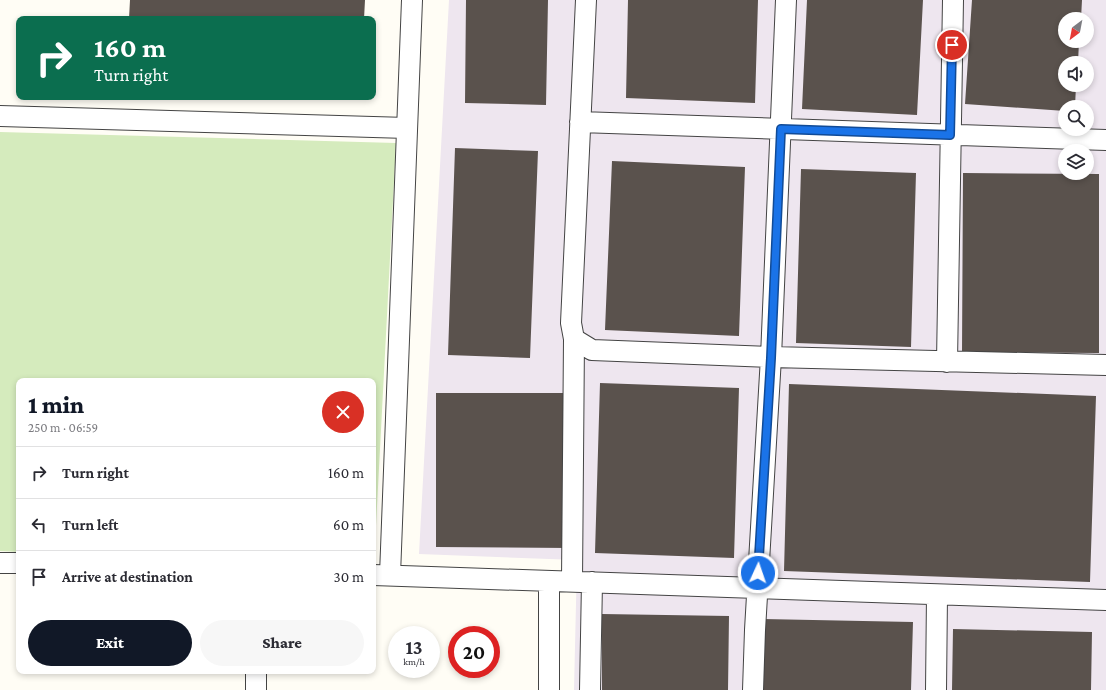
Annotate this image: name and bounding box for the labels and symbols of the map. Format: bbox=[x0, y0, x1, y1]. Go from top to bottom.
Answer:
north arrow bbox=[1058, 12, 1094, 48]
pin bbox=[935, 28, 969, 62]
position arrow bbox=[737, 552, 779, 594]
speed limit sign: 20 bbox=[448, 626, 500, 678]

